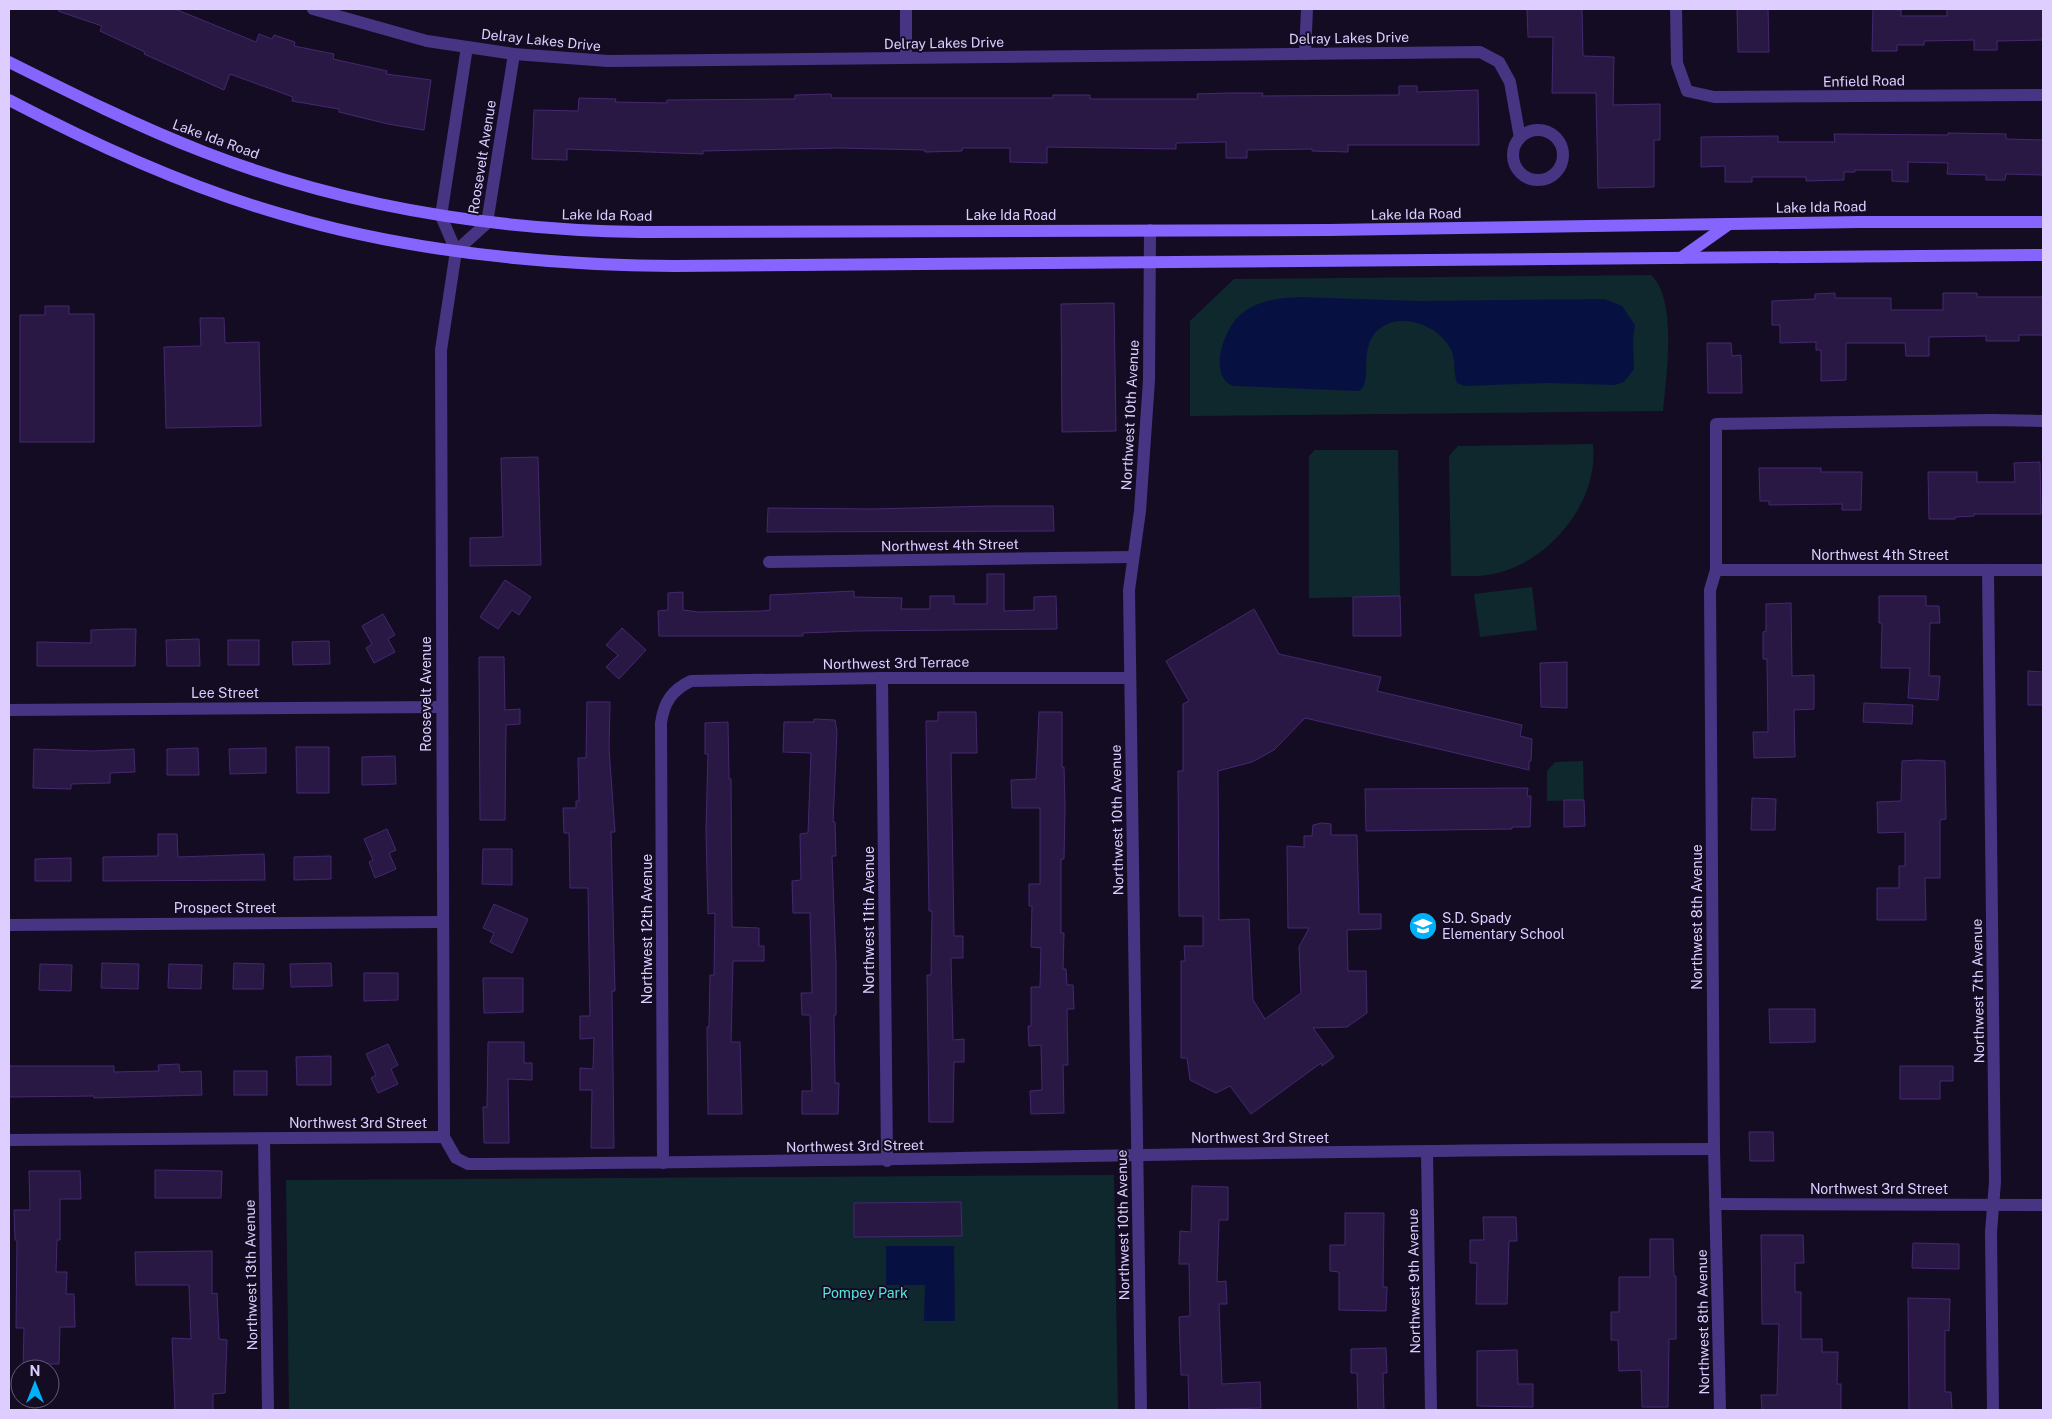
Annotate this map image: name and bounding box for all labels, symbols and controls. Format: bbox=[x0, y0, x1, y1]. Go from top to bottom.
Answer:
street label: Delray Lakes Drive bbox=[480, 26, 602, 54]
street label: Delray Lakes Drive bbox=[1289, 29, 1409, 47]
street label: Delray Lakes Drive bbox=[884, 34, 1004, 52]
street label: Enfield Road bbox=[1823, 72, 1905, 90]
street label: Roosevelt Avenue bbox=[465, 99, 499, 215]
street label: Lake Ida Road bbox=[171, 116, 261, 162]
street label: Lake Ida Road bbox=[1775, 198, 1867, 216]
street label: Lake Ida Road bbox=[1370, 205, 1462, 223]
street label: Lake Ida Road bbox=[561, 206, 653, 224]
street label: Lake Ida Road bbox=[966, 207, 1056, 223]
street label: Northwest 10th Avenue bbox=[1118, 339, 1142, 491]
street label: Northwest 4th Street bbox=[881, 536, 1019, 554]
street label: Northwest 4th Street bbox=[1811, 547, 1949, 563]
street label: Roosevelt Avenue bbox=[418, 636, 434, 752]
street label: Northwest 3rd Terrace bbox=[823, 654, 969, 672]
street label: Lee Street bbox=[191, 685, 259, 701]
street label: Northwest 10th Avenue bbox=[1108, 744, 1126, 895]
street label: Northwest 8th Avenue bbox=[1689, 844, 1705, 990]
street label: Northwest 11th Avenue bbox=[861, 846, 877, 994]
street label: Northwest 12th Avenue bbox=[639, 854, 655, 1004]
street label: Prospect Street bbox=[174, 900, 276, 916]
place label: S.D. Spady Elementary School bbox=[1442, 910, 1565, 942]
school or university icon: S.D. Spady Elementary School bbox=[1408, 911, 1438, 941]
street label: Northwest 7th Avenue bbox=[1969, 918, 1987, 1064]
street label: Northwest 3rd Street bbox=[289, 1115, 427, 1131]
street label: Northwest 3rd Street bbox=[1191, 1130, 1329, 1146]
street label: Northwest 3rd Street bbox=[786, 1137, 924, 1155]
street label: Northwest 10th Avenue bbox=[1114, 1149, 1132, 1300]
street label: Northwest 3rd Street bbox=[1810, 1181, 1948, 1197]
street label: Northwest 13th Avenue bbox=[242, 1199, 260, 1351]
street label: Northwest 9th Avenue bbox=[1405, 1208, 1423, 1354]
street label: Northwest 8th Avenue bbox=[1694, 1249, 1712, 1395]
park label: Pompey Park bbox=[822, 1285, 908, 1301]
north arrow bbox=[10, 1359, 60, 1409]
text: N bbox=[30, 1363, 40, 1379]

